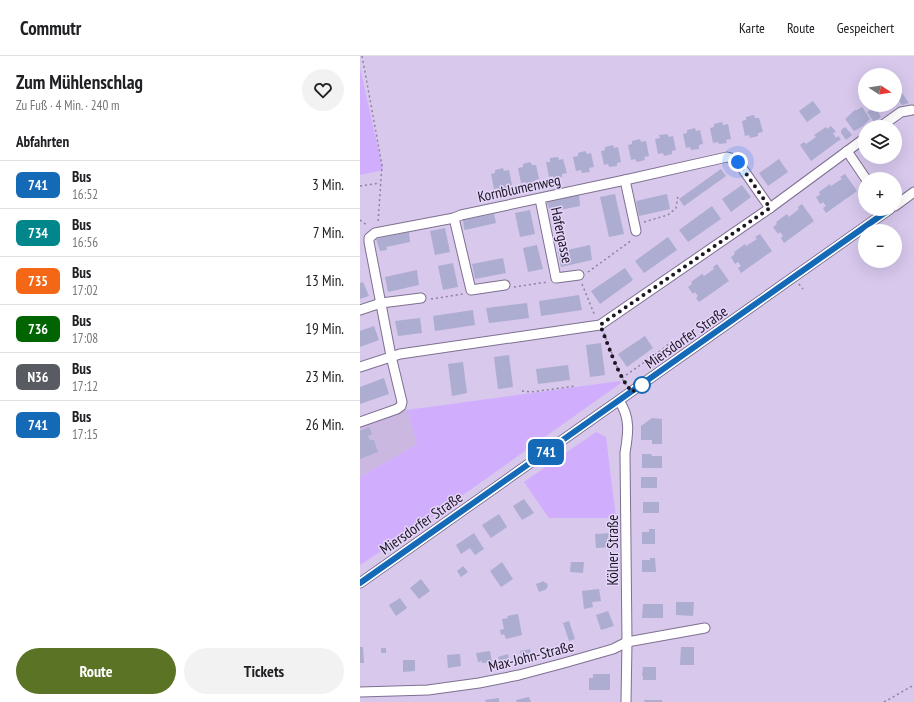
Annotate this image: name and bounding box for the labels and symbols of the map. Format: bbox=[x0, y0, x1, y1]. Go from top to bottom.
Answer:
north arrow bbox=[858, 68, 902, 112]
your location bbox=[728, 152, 748, 172]
street label: Kornblumenweg bbox=[476, 170, 562, 206]
street label: Hafergasse bbox=[547, 205, 577, 265]
street label: Miersdorfer Straße bbox=[641, 301, 731, 373]
unlabelled marker bbox=[633, 376, 651, 394]
line badge: 741 bbox=[523, 439, 569, 465]
street label: Miersdorfer Straße bbox=[376, 487, 466, 559]
street label: Kölner Straße bbox=[603, 514, 622, 586]
street label: Max-John-Straße bbox=[486, 636, 576, 676]

